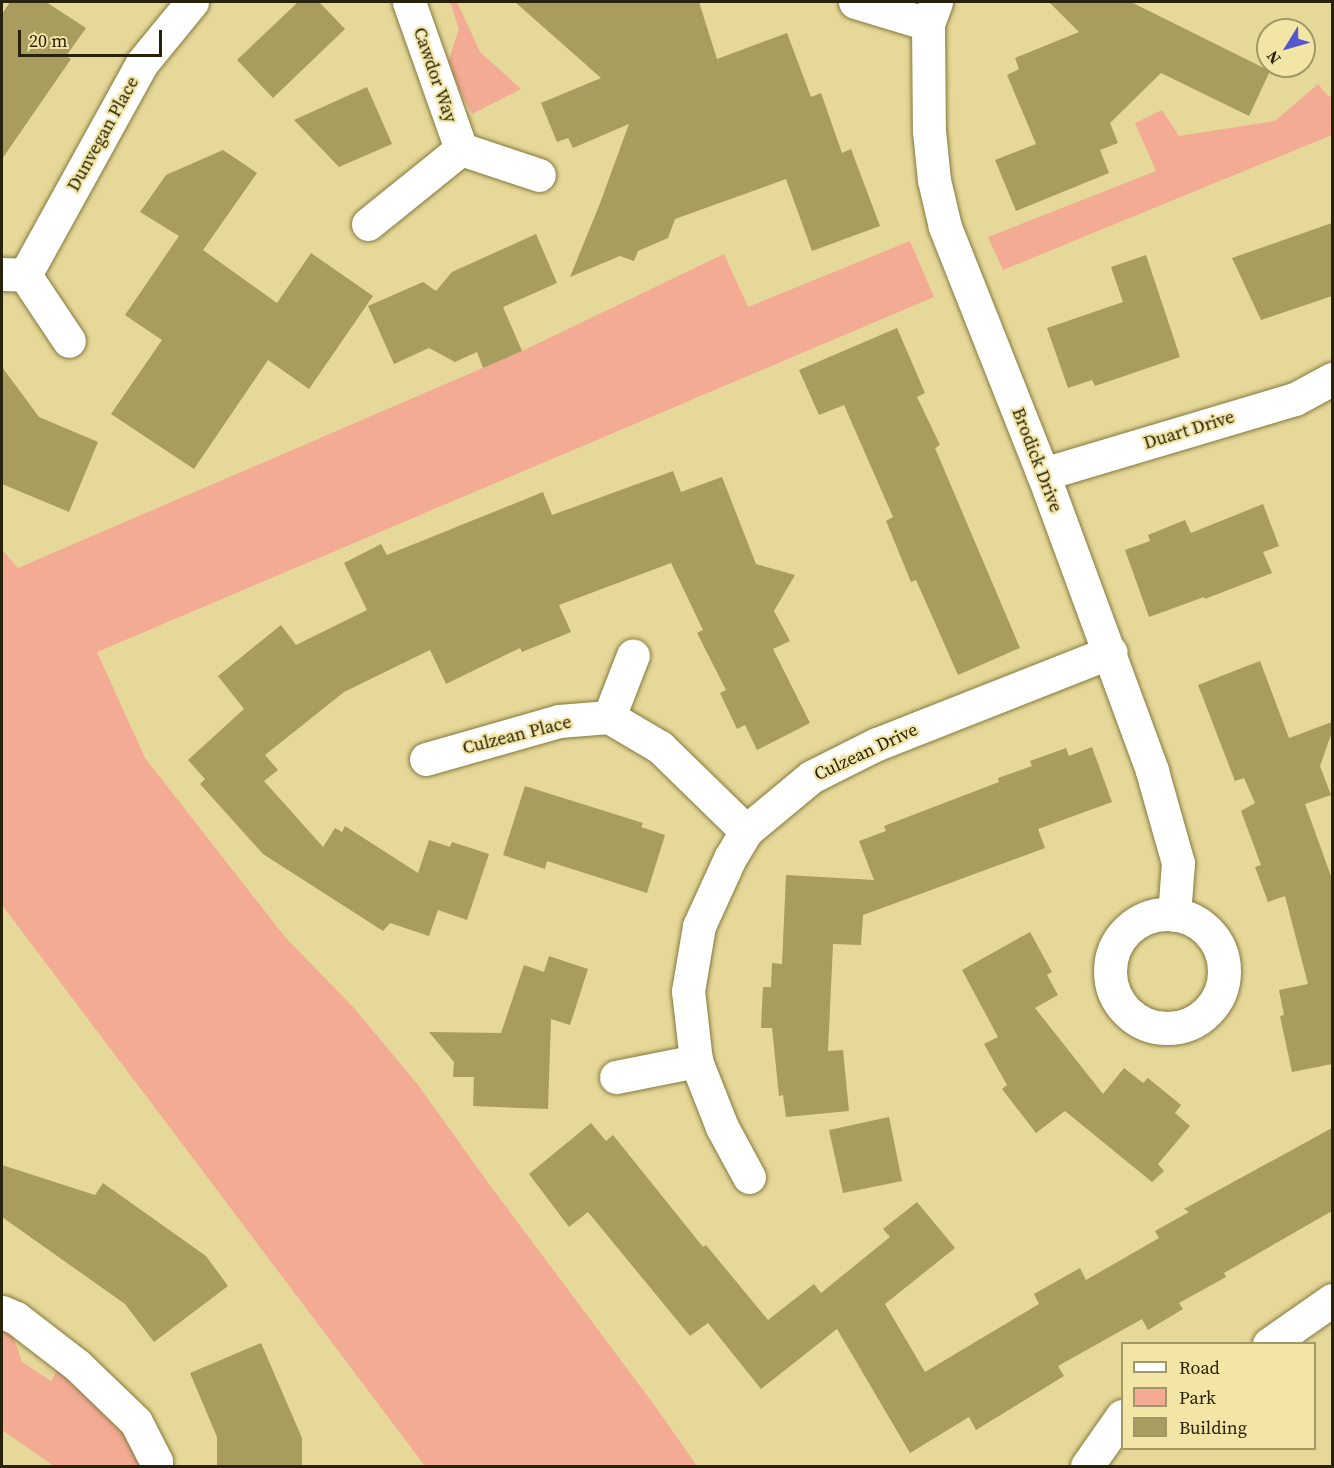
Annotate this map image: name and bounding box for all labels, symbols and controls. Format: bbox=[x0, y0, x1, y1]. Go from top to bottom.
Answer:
scale bar bbox=[21, 18, 165, 56]
north arrow bbox=[1256, 18, 1316, 78]
street label: Cawdor Way bbox=[409, 24, 461, 126]
text: 20 m bbox=[29, 28, 67, 53]
text: N bbox=[1261, 46, 1286, 69]
street label: Dunvegan Place bbox=[63, 73, 143, 195]
street label: Brodick Drive bbox=[1007, 405, 1067, 515]
street label: Duart Drive bbox=[1141, 406, 1237, 454]
street label: Culzean Place bbox=[460, 711, 574, 759]
street label: Culzean Drive bbox=[811, 719, 921, 785]
legend bbox=[1121, 1342, 1316, 1450]
text: Road bbox=[1179, 1355, 1220, 1380]
text: Park bbox=[1179, 1385, 1216, 1410]
text: Building bbox=[1179, 1415, 1247, 1440]

